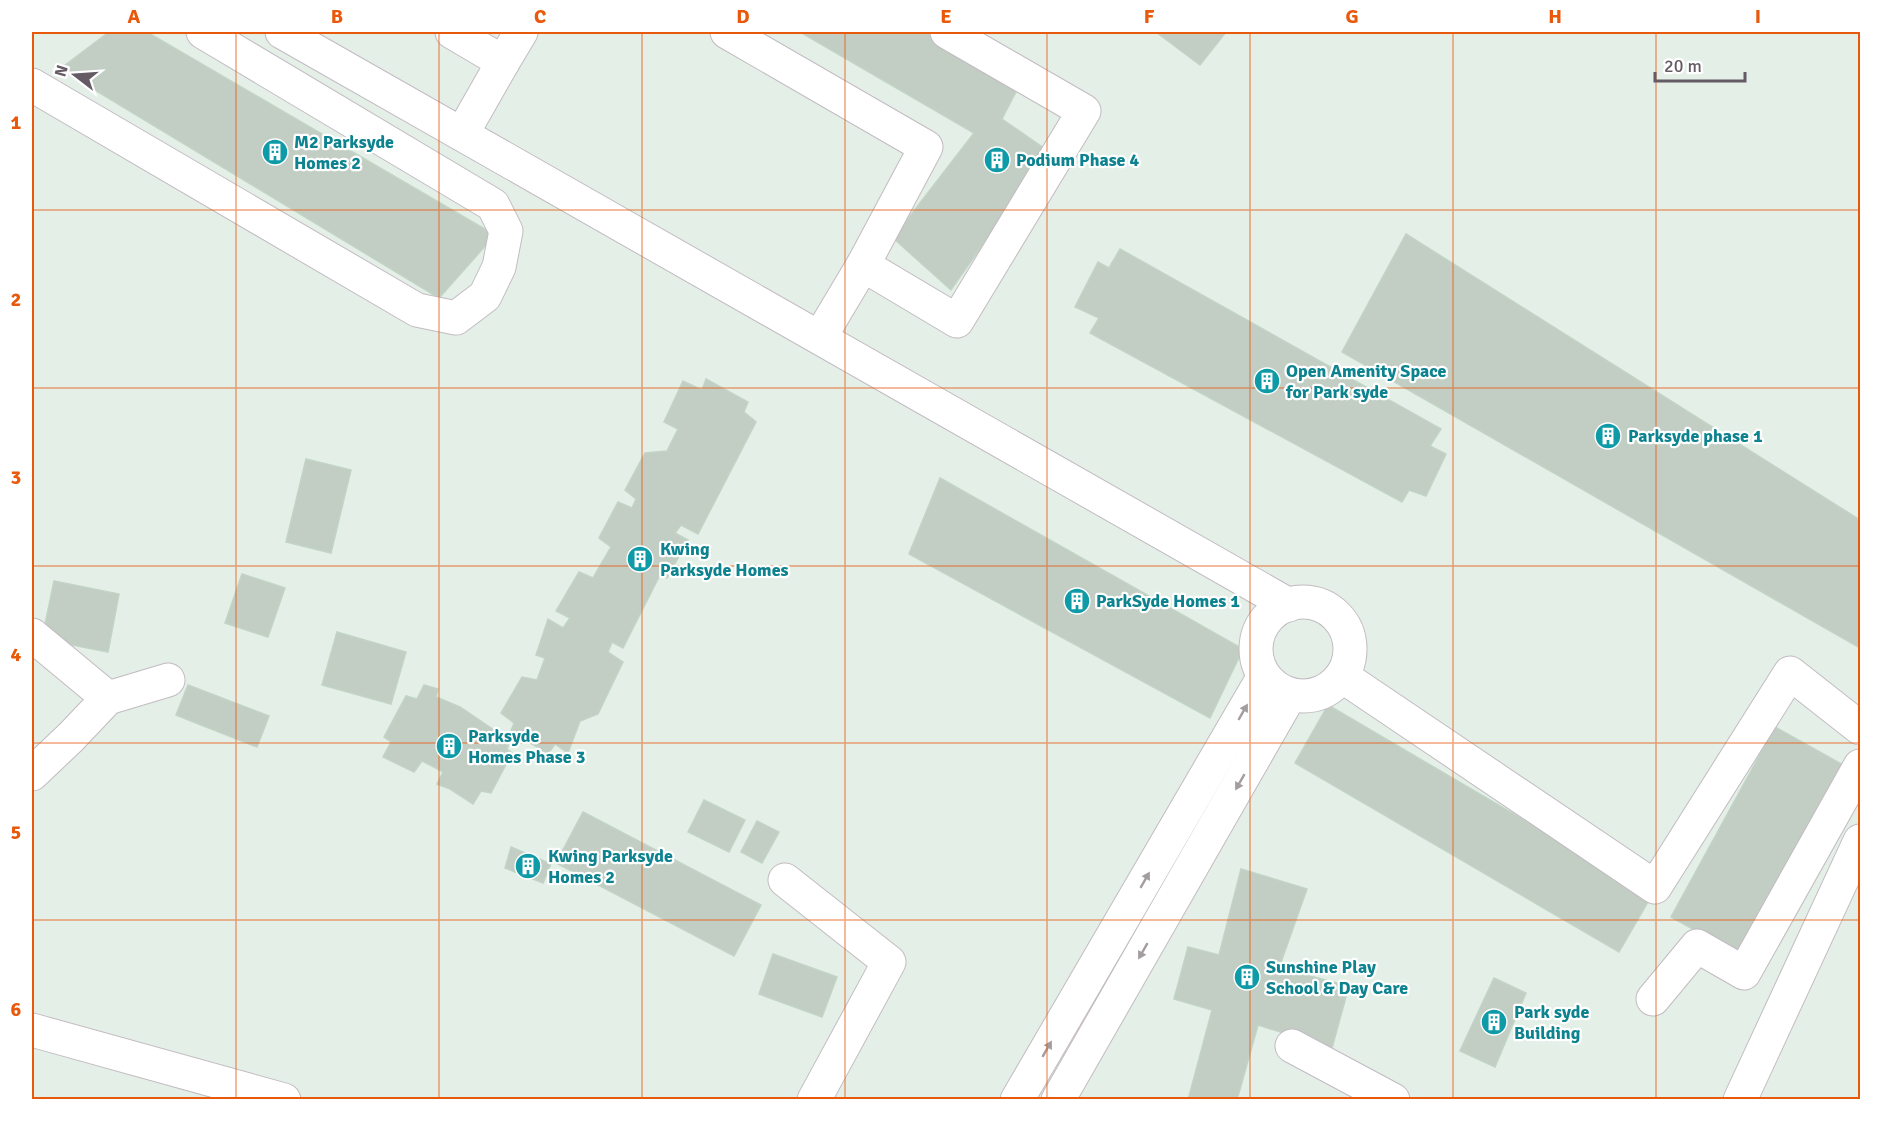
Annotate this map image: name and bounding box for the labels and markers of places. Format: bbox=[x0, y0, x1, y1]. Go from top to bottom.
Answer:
place label: M2 Parksyde Homes 2 bbox=[294, 131, 394, 174]
building icon: M2 Parksyde Homes 2 bbox=[260, 137, 290, 167]
building icon: Podium Phase 4 bbox=[982, 145, 1012, 175]
place label: Podium Phase 4 bbox=[1016, 149, 1140, 171]
place label: Open Amenity Space for Park syde bbox=[1285, 360, 1447, 403]
building icon: Open Amenity Space for Park syde bbox=[1252, 366, 1282, 396]
building icon: Parksyde phase 1 bbox=[1593, 421, 1623, 451]
place label: Parksyde phase 1 bbox=[1628, 425, 1763, 447]
place label: Kwing Parksyde Homes bbox=[660, 538, 789, 581]
building icon: Kwing Parksyde Homes bbox=[625, 544, 655, 574]
building icon: ParkSyde Homes 1 bbox=[1062, 586, 1092, 616]
place label: ParkSyde Homes 1 bbox=[1096, 590, 1240, 612]
place label: Parksyde Homes Phase 3 bbox=[468, 725, 585, 768]
building icon: Parksyde Homes Phase 3 bbox=[434, 731, 464, 761]
place label: Kwing Parksyde Homes 2 bbox=[548, 845, 673, 888]
building icon: Kwing Parksyde Homes 2 bbox=[513, 851, 543, 881]
place label: Sunshine Play School & Day Care bbox=[1266, 956, 1408, 999]
building icon: Sunshine Play School & Day Care bbox=[1232, 962, 1262, 992]
place label: Park syde Building bbox=[1514, 1001, 1589, 1044]
building icon: Park syde Building bbox=[1479, 1007, 1509, 1037]

